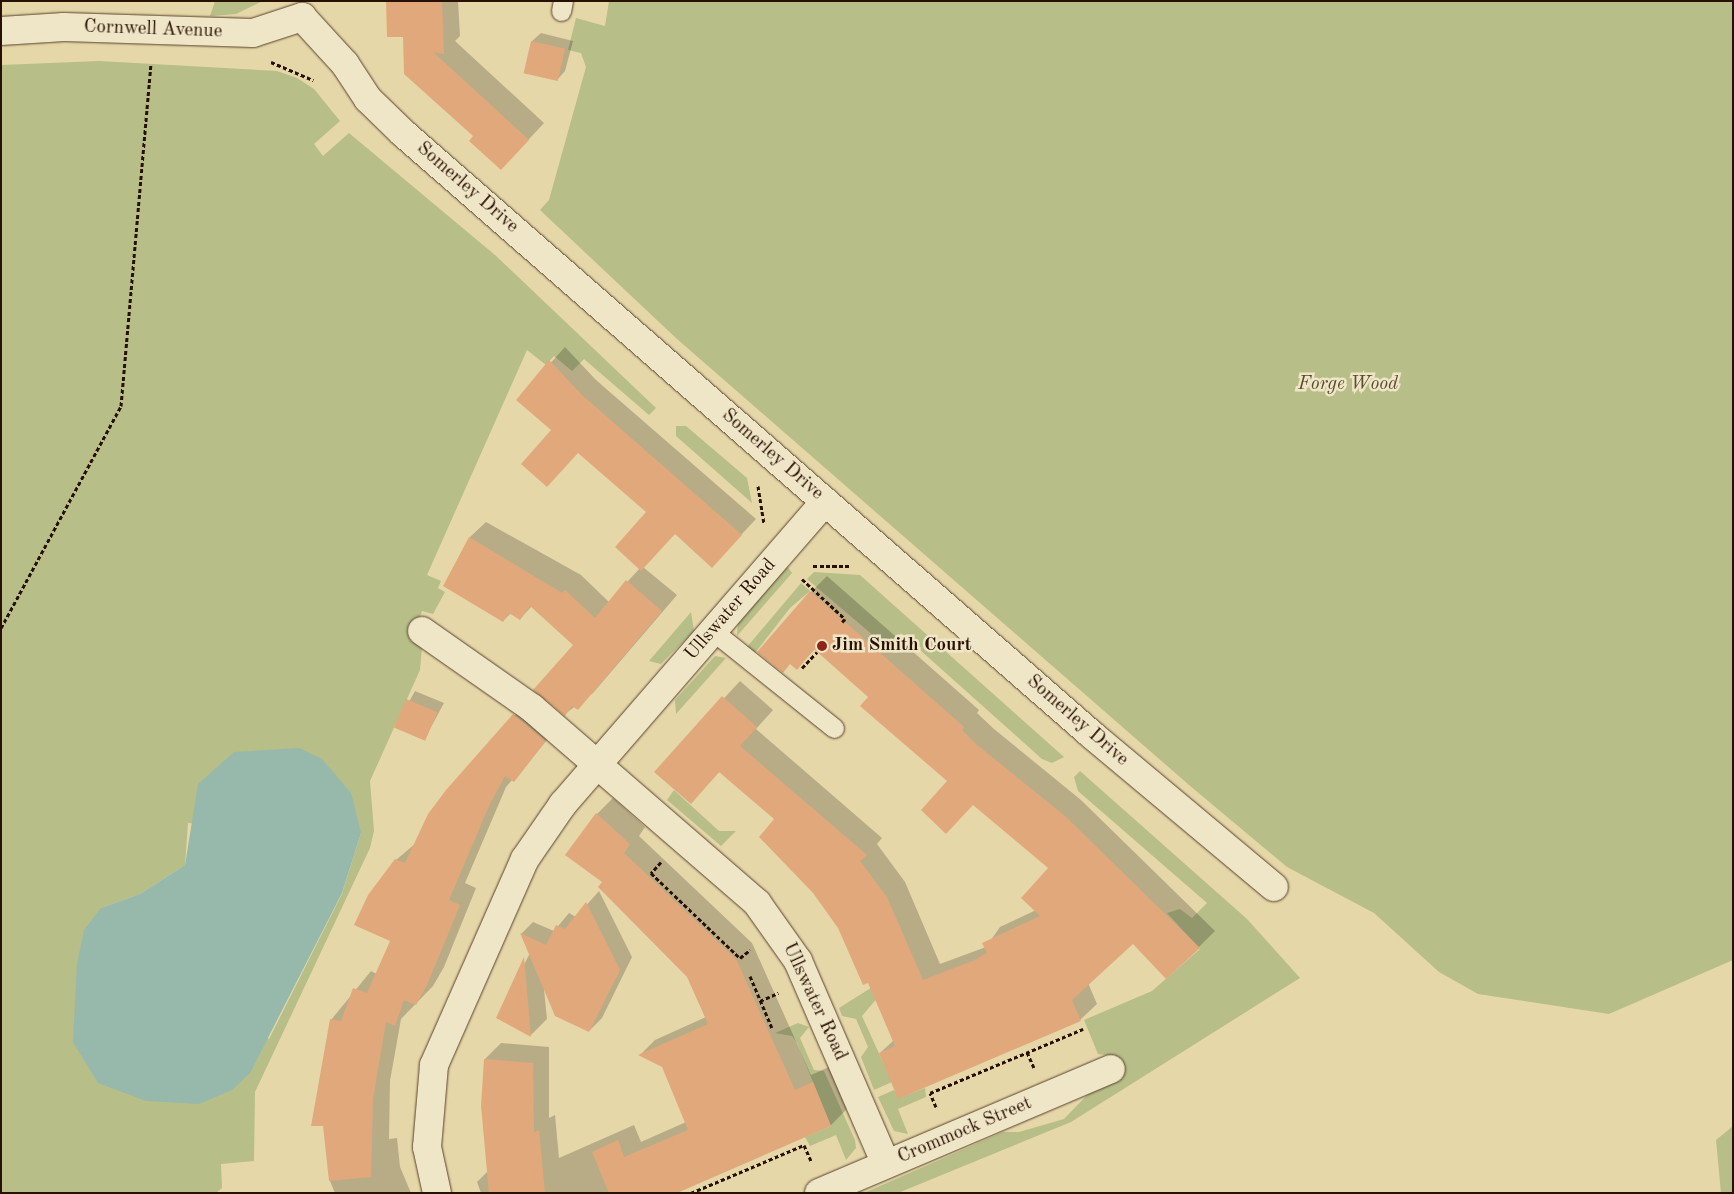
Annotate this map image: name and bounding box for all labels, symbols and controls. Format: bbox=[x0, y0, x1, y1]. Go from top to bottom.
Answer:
street label: Cornwell Avenue bbox=[83, 16, 223, 44]
street label: Somerley Drive bbox=[411, 138, 523, 238]
park label: Forge Wood bbox=[1298, 374, 1398, 396]
street label: Somerley Drive bbox=[716, 405, 828, 505]
street label: Ullswater Road bbox=[681, 554, 781, 666]
place label: Jim Smith Court bbox=[832, 635, 972, 657]
marker: Jim Smith Court bbox=[816, 640, 828, 652]
street label: Somerley Drive bbox=[1021, 671, 1133, 771]
street label: Ullswater Road bbox=[777, 939, 851, 1065]
street label: Crommock Street bbox=[895, 1092, 1035, 1170]

